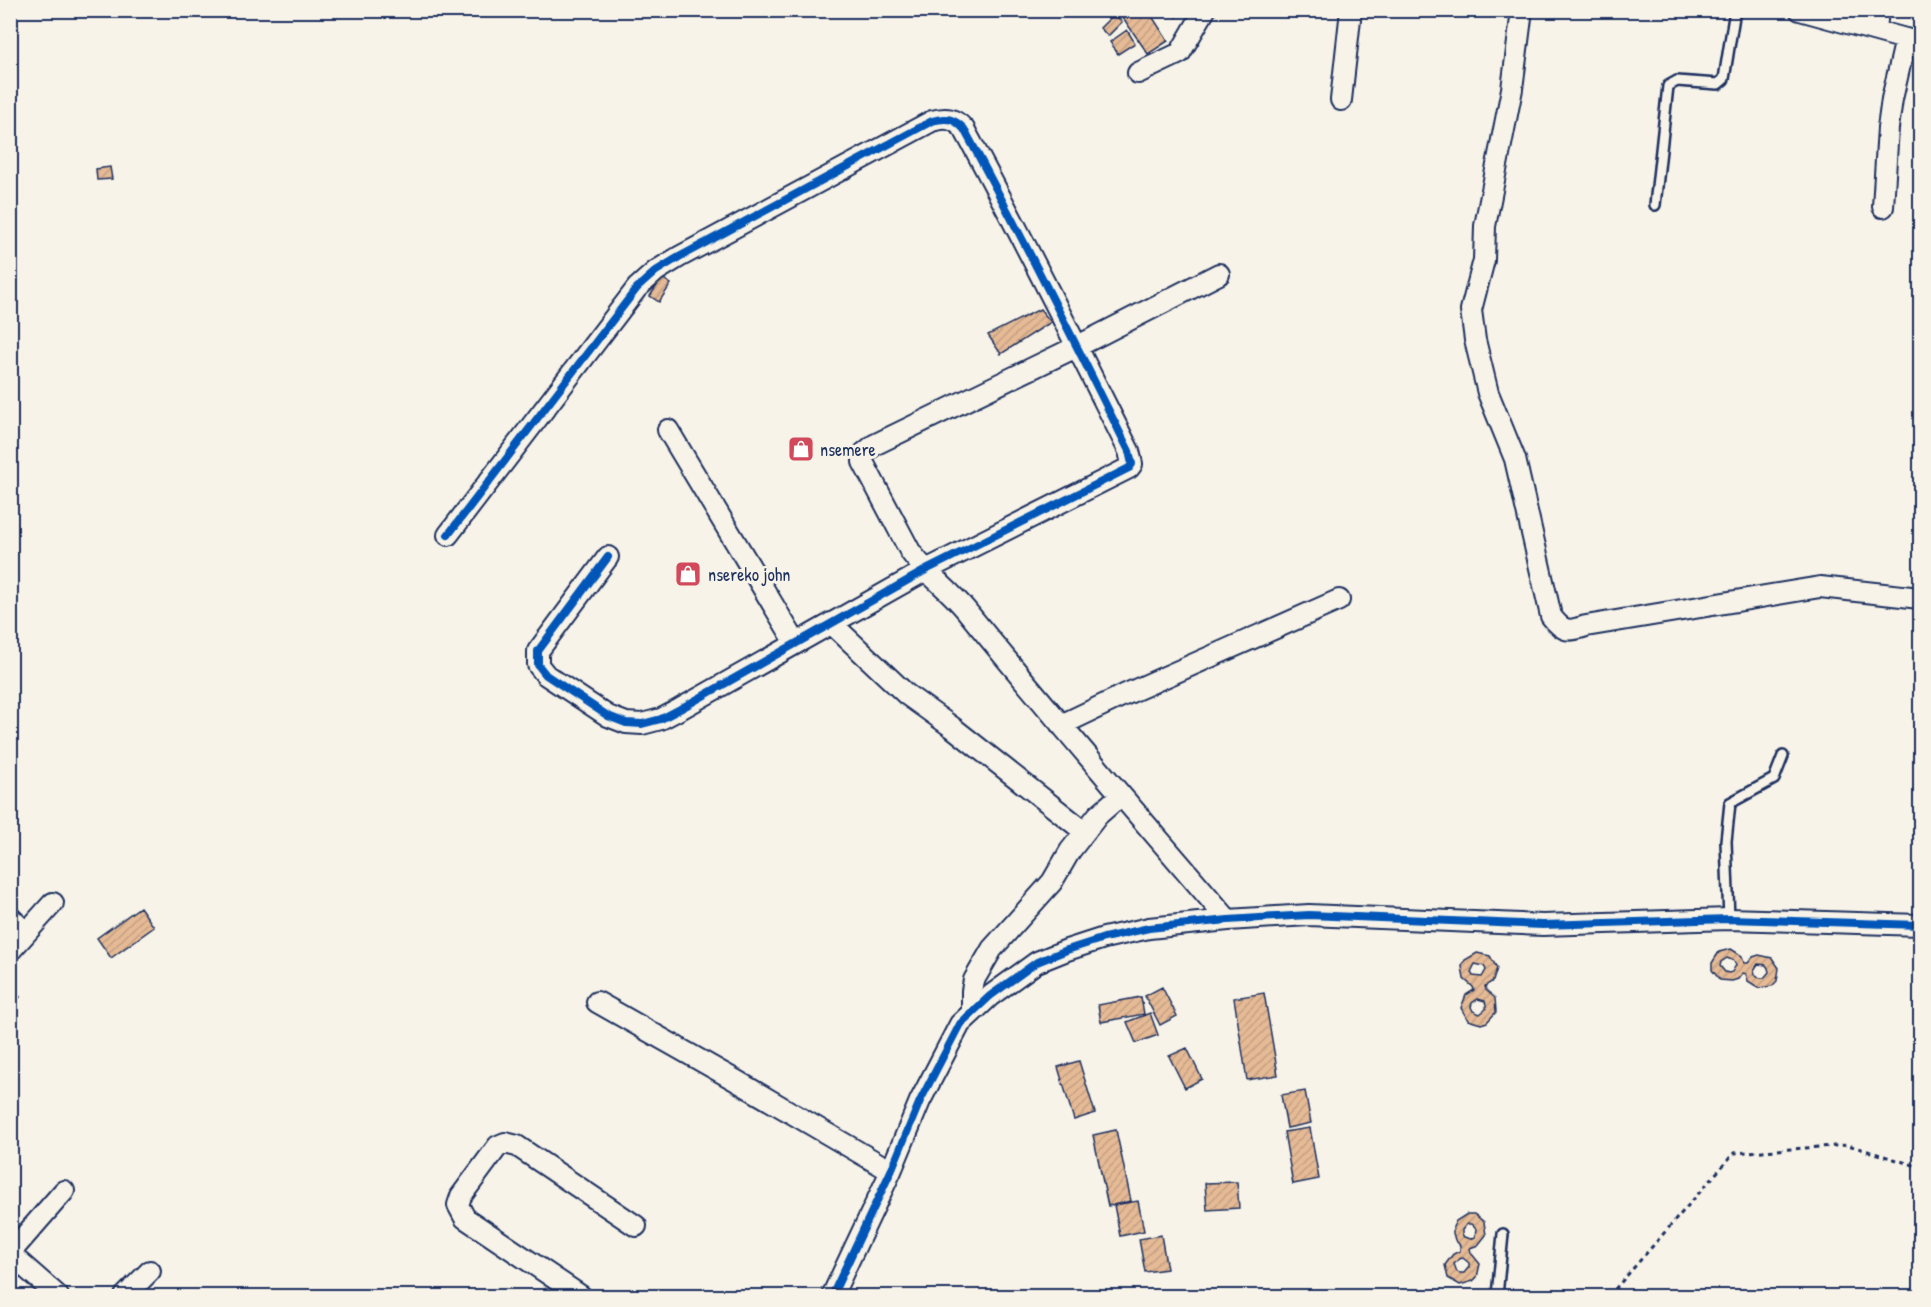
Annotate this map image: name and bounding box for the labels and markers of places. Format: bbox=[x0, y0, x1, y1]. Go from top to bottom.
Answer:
shop icon: nsemere bbox=[786, 434, 816, 464]
place label: nsemere bbox=[820, 437, 876, 462]
shop icon: nsereko john bbox=[673, 559, 703, 589]
place label: nsereko john bbox=[708, 562, 790, 587]

